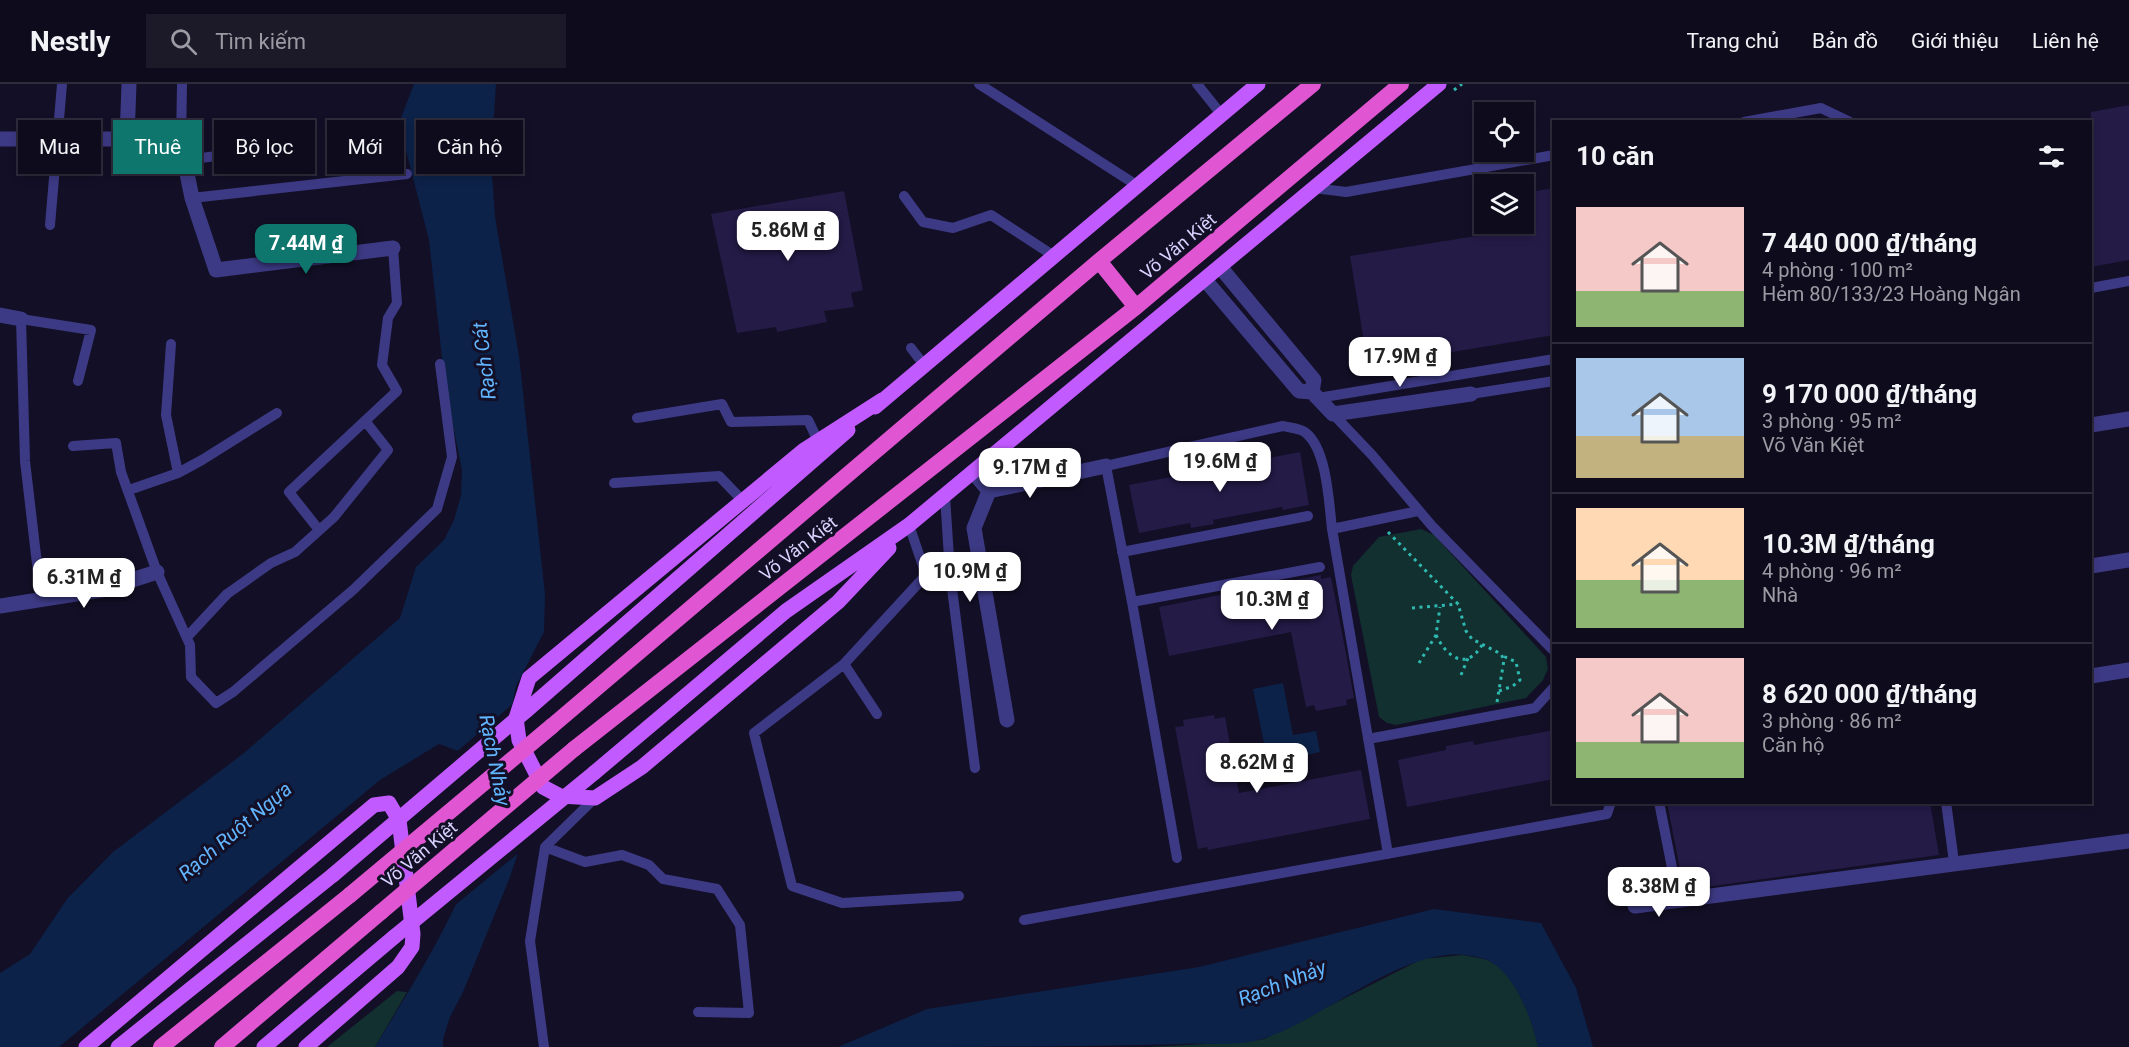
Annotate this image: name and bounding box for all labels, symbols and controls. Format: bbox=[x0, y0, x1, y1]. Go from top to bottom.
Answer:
search box bbox=[146, 14, 566, 68]
text: Nestly bbox=[30, 25, 110, 58]
icon: search bbox=[167, 25, 200, 58]
text: Tìm kiếm bbox=[215, 29, 306, 54]
text: Trang chủ bbox=[1686, 29, 1779, 53]
text: Bản đồ bbox=[1812, 29, 1878, 53]
text: Giới thiệu bbox=[1911, 29, 1999, 53]
text: Liên hệ bbox=[2032, 29, 2099, 53]
map controls bbox=[1474, 102, 1534, 234]
button: locate bbox=[1474, 102, 1534, 162]
chip: Mua bbox=[18, 120, 101, 174]
chip: Thuê bbox=[113, 120, 202, 174]
chip: Bộ lọc bbox=[214, 120, 315, 174]
chip: Mới bbox=[327, 120, 404, 174]
chip: Căn hộ bbox=[416, 120, 523, 174]
icon: filters bbox=[2035, 140, 2068, 173]
text: 10 căn bbox=[1576, 141, 1654, 171]
button: layers bbox=[1474, 174, 1534, 234]
street label: Võ Văn Kiệt bbox=[1136, 208, 1220, 284]
pin: 5.86M ₫ bbox=[733, 211, 843, 262]
text: 5.86M ₫ bbox=[751, 218, 825, 242]
pin: 7.44M ₫ bbox=[251, 224, 361, 275]
text: 7 440 000 ₫/tháng bbox=[1762, 228, 1977, 258]
text: 7.44M ₫ bbox=[269, 231, 343, 255]
icon: home bbox=[1624, 231, 1696, 303]
text: 4 phòng · 100 m² bbox=[1762, 258, 1913, 282]
text: Hẻm 80/133/23 Hoàng Ngân bbox=[1762, 282, 2021, 306]
water label: Rạch Cát bbox=[467, 320, 501, 401]
pin: 17.9M ₫ bbox=[1345, 337, 1455, 388]
text: 17.9M ₫ bbox=[1363, 344, 1437, 368]
text: 9 170 000 ₫/tháng bbox=[1762, 379, 1977, 409]
icon: home bbox=[1624, 382, 1696, 454]
text: 3 phòng · 95 m² bbox=[1762, 409, 1902, 433]
text: Võ Văn Kiệt bbox=[1762, 433, 1864, 457]
pin: 19.6M ₫ bbox=[1165, 442, 1275, 493]
pin: 9.17M ₫ bbox=[975, 448, 1085, 499]
text: 19.6M ₫ bbox=[1183, 449, 1257, 473]
text: 9.17M ₫ bbox=[993, 455, 1067, 479]
street label: Võ Văn Kiệt bbox=[755, 511, 841, 585]
text: 10.3M ₫/tháng bbox=[1762, 529, 1935, 559]
icon: home bbox=[1624, 532, 1696, 604]
pin: 10.9M ₫ bbox=[915, 552, 1025, 603]
pin: 6.31M ₫ bbox=[29, 558, 139, 609]
text: 10.9M ₫ bbox=[933, 559, 1007, 583]
text: 4 phòng · 96 m² bbox=[1762, 559, 1902, 583]
text: 6.31M ₫ bbox=[47, 565, 121, 589]
pin: 10.3M ₫ bbox=[1217, 580, 1327, 631]
text: Nhà bbox=[1762, 583, 1798, 607]
text: 10.3M ₫ bbox=[1235, 587, 1309, 611]
text: 8 620 000 ₫/tháng bbox=[1762, 679, 1977, 709]
icon: home bbox=[1624, 682, 1696, 754]
text: 3 phòng · 86 m² bbox=[1762, 709, 1902, 733]
water label: Rạch Nhảy bbox=[474, 712, 516, 808]
text: Căn hộ bbox=[1762, 733, 1824, 757]
pin: 8.62M ₫ bbox=[1202, 743, 1312, 794]
text: 8.62M ₫ bbox=[1220, 750, 1294, 774]
water label: Rạch Ruột Ngựa bbox=[173, 777, 297, 885]
street label: Võ Văn Kiệt bbox=[377, 816, 461, 892]
pin: 8.38M ₫ bbox=[1604, 867, 1714, 918]
text: 8.38M ₫ bbox=[1622, 874, 1696, 898]
water label: Rạch Nhảy bbox=[1235, 955, 1330, 1011]

